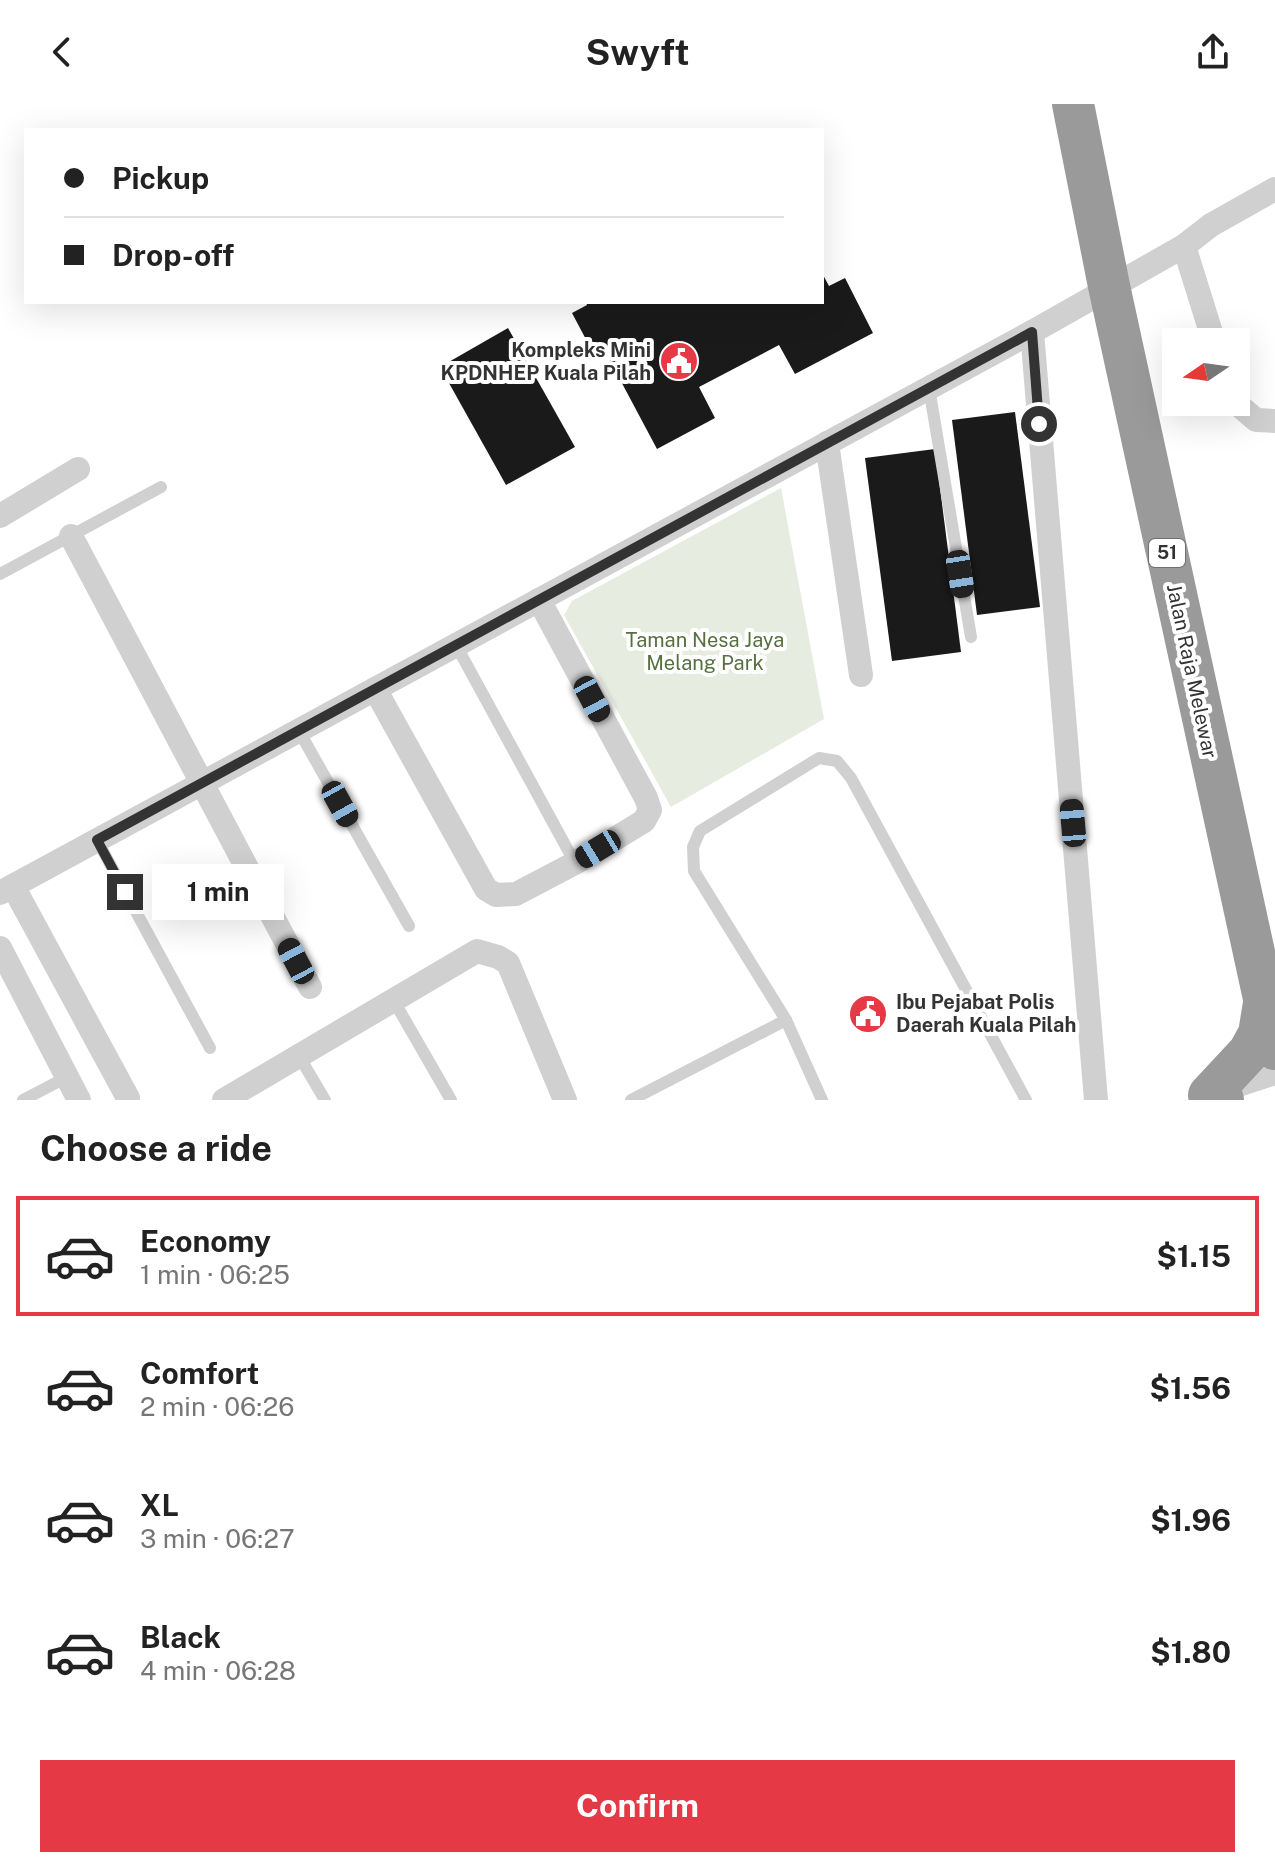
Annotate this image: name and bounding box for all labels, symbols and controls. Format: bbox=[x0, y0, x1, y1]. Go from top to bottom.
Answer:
icon: back bbox=[40, 30, 84, 74]
icon: share bbox=[1191, 30, 1235, 74]
text: Swyft bbox=[586, 31, 689, 73]
text: Pickup bbox=[112, 160, 209, 196]
text: Drop-off bbox=[112, 237, 234, 273]
north arrow bbox=[1162, 328, 1250, 416]
map controls bbox=[1162, 328, 1250, 416]
place label: Kompleks Mini KPDNHEP Kuala Pilah bbox=[441, 338, 651, 385]
public building icon: Kompleks Mini KPDNHEP Kuala Pilah bbox=[658, 340, 700, 382]
route start bbox=[1021, 406, 1057, 442]
road number: 51 bbox=[1149, 539, 1185, 567]
car bbox=[944, 548, 976, 600]
street label: Jalan Raja Melewar bbox=[1162, 582, 1222, 761]
park label: Taman Nesa Jaya Melang Park bbox=[626, 628, 784, 675]
car bbox=[570, 672, 614, 726]
car bbox=[318, 777, 362, 831]
car bbox=[1059, 798, 1087, 848]
car bbox=[571, 826, 625, 872]
callout: 1 min bbox=[153, 864, 285, 920]
route end bbox=[107, 874, 143, 910]
text: 1 min bbox=[187, 876, 249, 907]
car bbox=[274, 934, 318, 988]
place label: Ibu Pejabat Polis Daerah Kuala Pilah bbox=[896, 990, 1076, 1037]
public building icon: Ibu Pejabat Polis Daerah Kuala Pilah bbox=[847, 993, 889, 1035]
text: Choose a ride bbox=[40, 1127, 272, 1169]
icon: car bbox=[44, 1220, 116, 1292]
text: Economy bbox=[140, 1223, 271, 1259]
text: $1.15 bbox=[1157, 1238, 1231, 1274]
text: 1 min · 06:25 bbox=[140, 1259, 290, 1290]
icon: car bbox=[44, 1352, 116, 1424]
text: Comfort bbox=[140, 1355, 259, 1391]
text: $1.56 bbox=[1150, 1370, 1231, 1406]
text: 2 min · 06:26 bbox=[140, 1391, 294, 1422]
icon: car bbox=[44, 1484, 116, 1556]
text: XL bbox=[140, 1487, 179, 1523]
text: $1.96 bbox=[1150, 1502, 1231, 1538]
text: 3 min · 06:27 bbox=[140, 1523, 295, 1554]
icon: car bbox=[44, 1616, 116, 1688]
text: Black bbox=[140, 1619, 221, 1655]
text: $1.80 bbox=[1150, 1634, 1231, 1670]
text: 4 min · 06:28 bbox=[140, 1655, 296, 1686]
button: Confirm bbox=[40, 1760, 1235, 1852]

